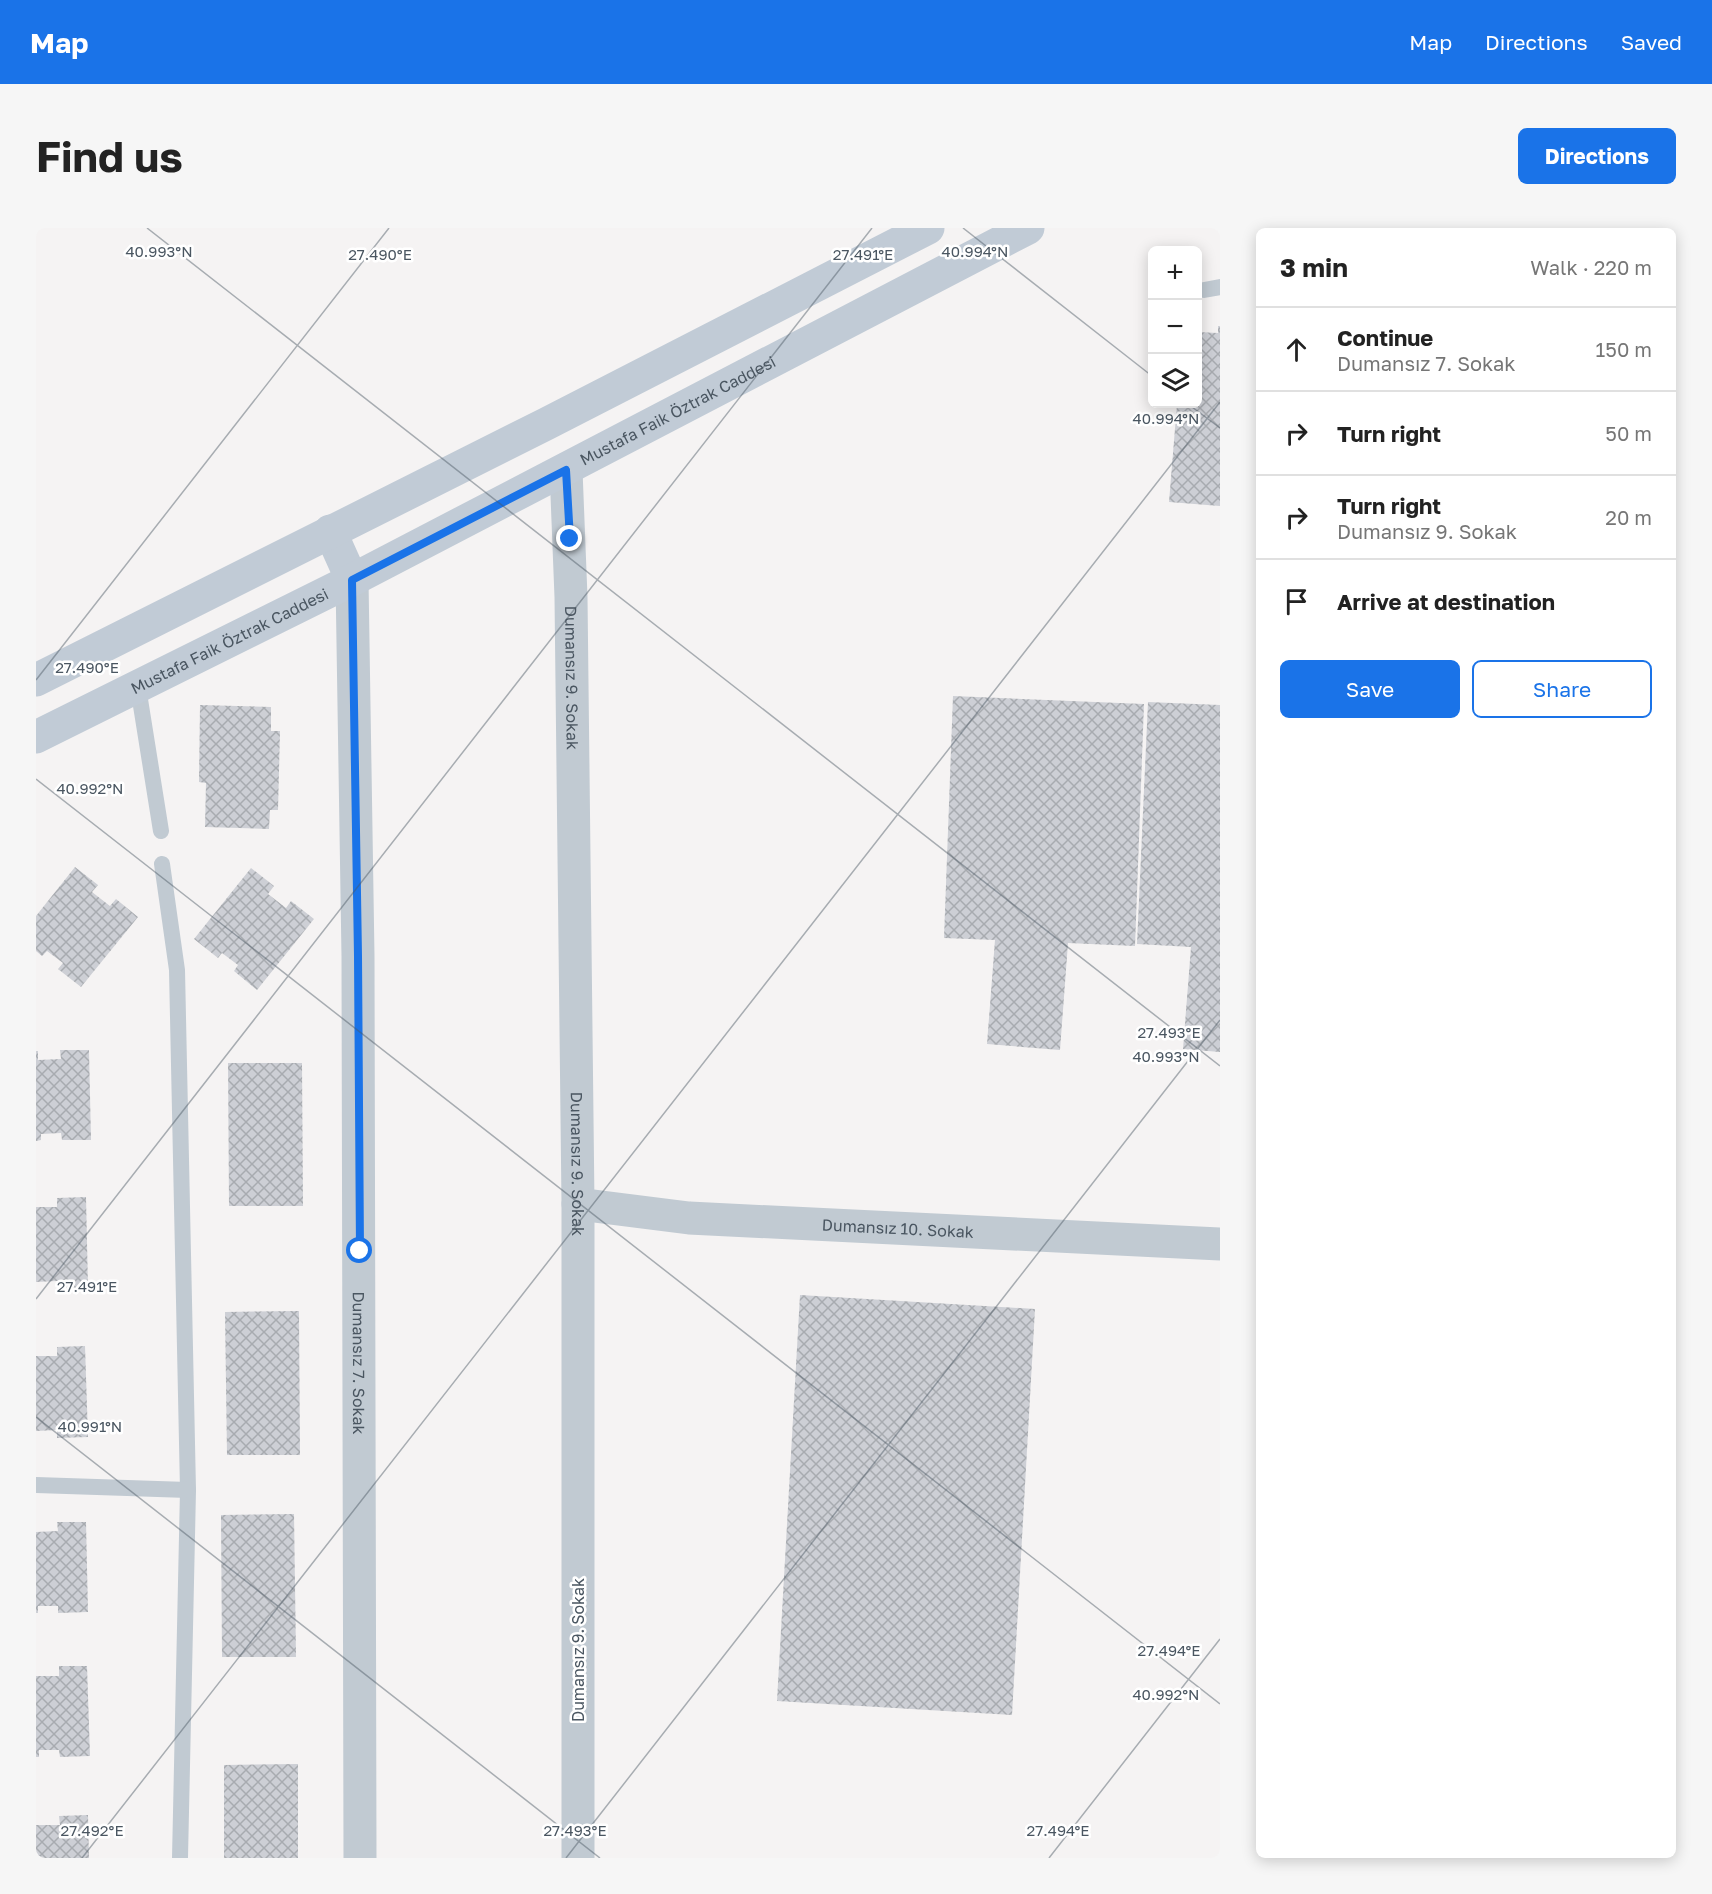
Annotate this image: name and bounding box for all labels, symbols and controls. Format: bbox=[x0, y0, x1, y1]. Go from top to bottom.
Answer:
text: Map bbox=[30, 26, 88, 59]
text: Map bbox=[1409, 29, 1452, 55]
text: Directions bbox=[1485, 29, 1588, 55]
text: Saved bbox=[1621, 29, 1682, 55]
button: Directions bbox=[1518, 128, 1676, 184]
text: Find us bbox=[36, 131, 183, 181]
text: 40.993°N bbox=[125, 242, 193, 260]
text: 40.994°N bbox=[942, 242, 1008, 260]
text: 27.490°E bbox=[348, 245, 412, 263]
text: 27.491°E bbox=[833, 245, 893, 263]
map controls bbox=[1148, 246, 1202, 408]
button: + bbox=[1148, 246, 1202, 300]
text: 3 min bbox=[1280, 252, 1348, 283]
text: Walk · 220 m bbox=[1530, 255, 1652, 279]
button: − bbox=[1148, 300, 1202, 354]
text: Continue bbox=[1337, 324, 1433, 351]
icon: ahead bbox=[1280, 333, 1313, 366]
text: 150 m bbox=[1596, 337, 1652, 361]
street label: Mustafa Faik Öztrak Caddesi bbox=[576, 351, 779, 470]
text: Dumansız 7. Sokak bbox=[1337, 351, 1516, 375]
button: layers bbox=[1148, 354, 1202, 408]
text: 40.994°N bbox=[1133, 409, 1199, 427]
icon: right bbox=[1280, 417, 1313, 450]
text: Turn right bbox=[1337, 420, 1441, 447]
text: 50 m bbox=[1605, 421, 1652, 445]
text: Turn right bbox=[1337, 492, 1441, 519]
icon: right bbox=[1280, 501, 1313, 534]
text: 20 m bbox=[1605, 505, 1652, 529]
text: Dumansız 9. Sokak bbox=[1337, 519, 1517, 543]
route end bbox=[556, 525, 582, 551]
street label: Mustafa Faik Öztrak Caddesi bbox=[127, 583, 332, 698]
icon: arrive bbox=[1280, 585, 1313, 618]
text: Arrive at destination bbox=[1337, 588, 1555, 615]
street label: Dumansız 9. Sokak bbox=[561, 606, 583, 750]
text: 27.490°E bbox=[55, 658, 119, 676]
button: Save bbox=[1280, 660, 1460, 718]
button: Share bbox=[1472, 660, 1652, 718]
text: 40.992°N bbox=[56, 779, 124, 797]
text: 27.493°E bbox=[1137, 1023, 1201, 1041]
text: 40.993°N bbox=[1132, 1047, 1200, 1065]
street label: Dumansız 9. Sokak bbox=[567, 1092, 588, 1236]
street label: Dumansız 10. Sokak bbox=[821, 1215, 974, 1242]
route start bbox=[346, 1237, 372, 1263]
text: 27.491°E bbox=[57, 1277, 117, 1295]
street label: Dumansız 7. Sokak bbox=[349, 1291, 369, 1435]
text: 40.991°N bbox=[58, 1417, 122, 1435]
street label: Dumansız 9. Sokak bbox=[568, 1578, 588, 1722]
text: 27.494°E bbox=[1138, 1641, 1200, 1659]
text: 40.992°N bbox=[1132, 1685, 1200, 1703]
text: 27.492°E bbox=[60, 1821, 124, 1839]
text: 27.493°E bbox=[543, 1821, 607, 1839]
text: 27.494°E bbox=[1027, 1821, 1089, 1839]

